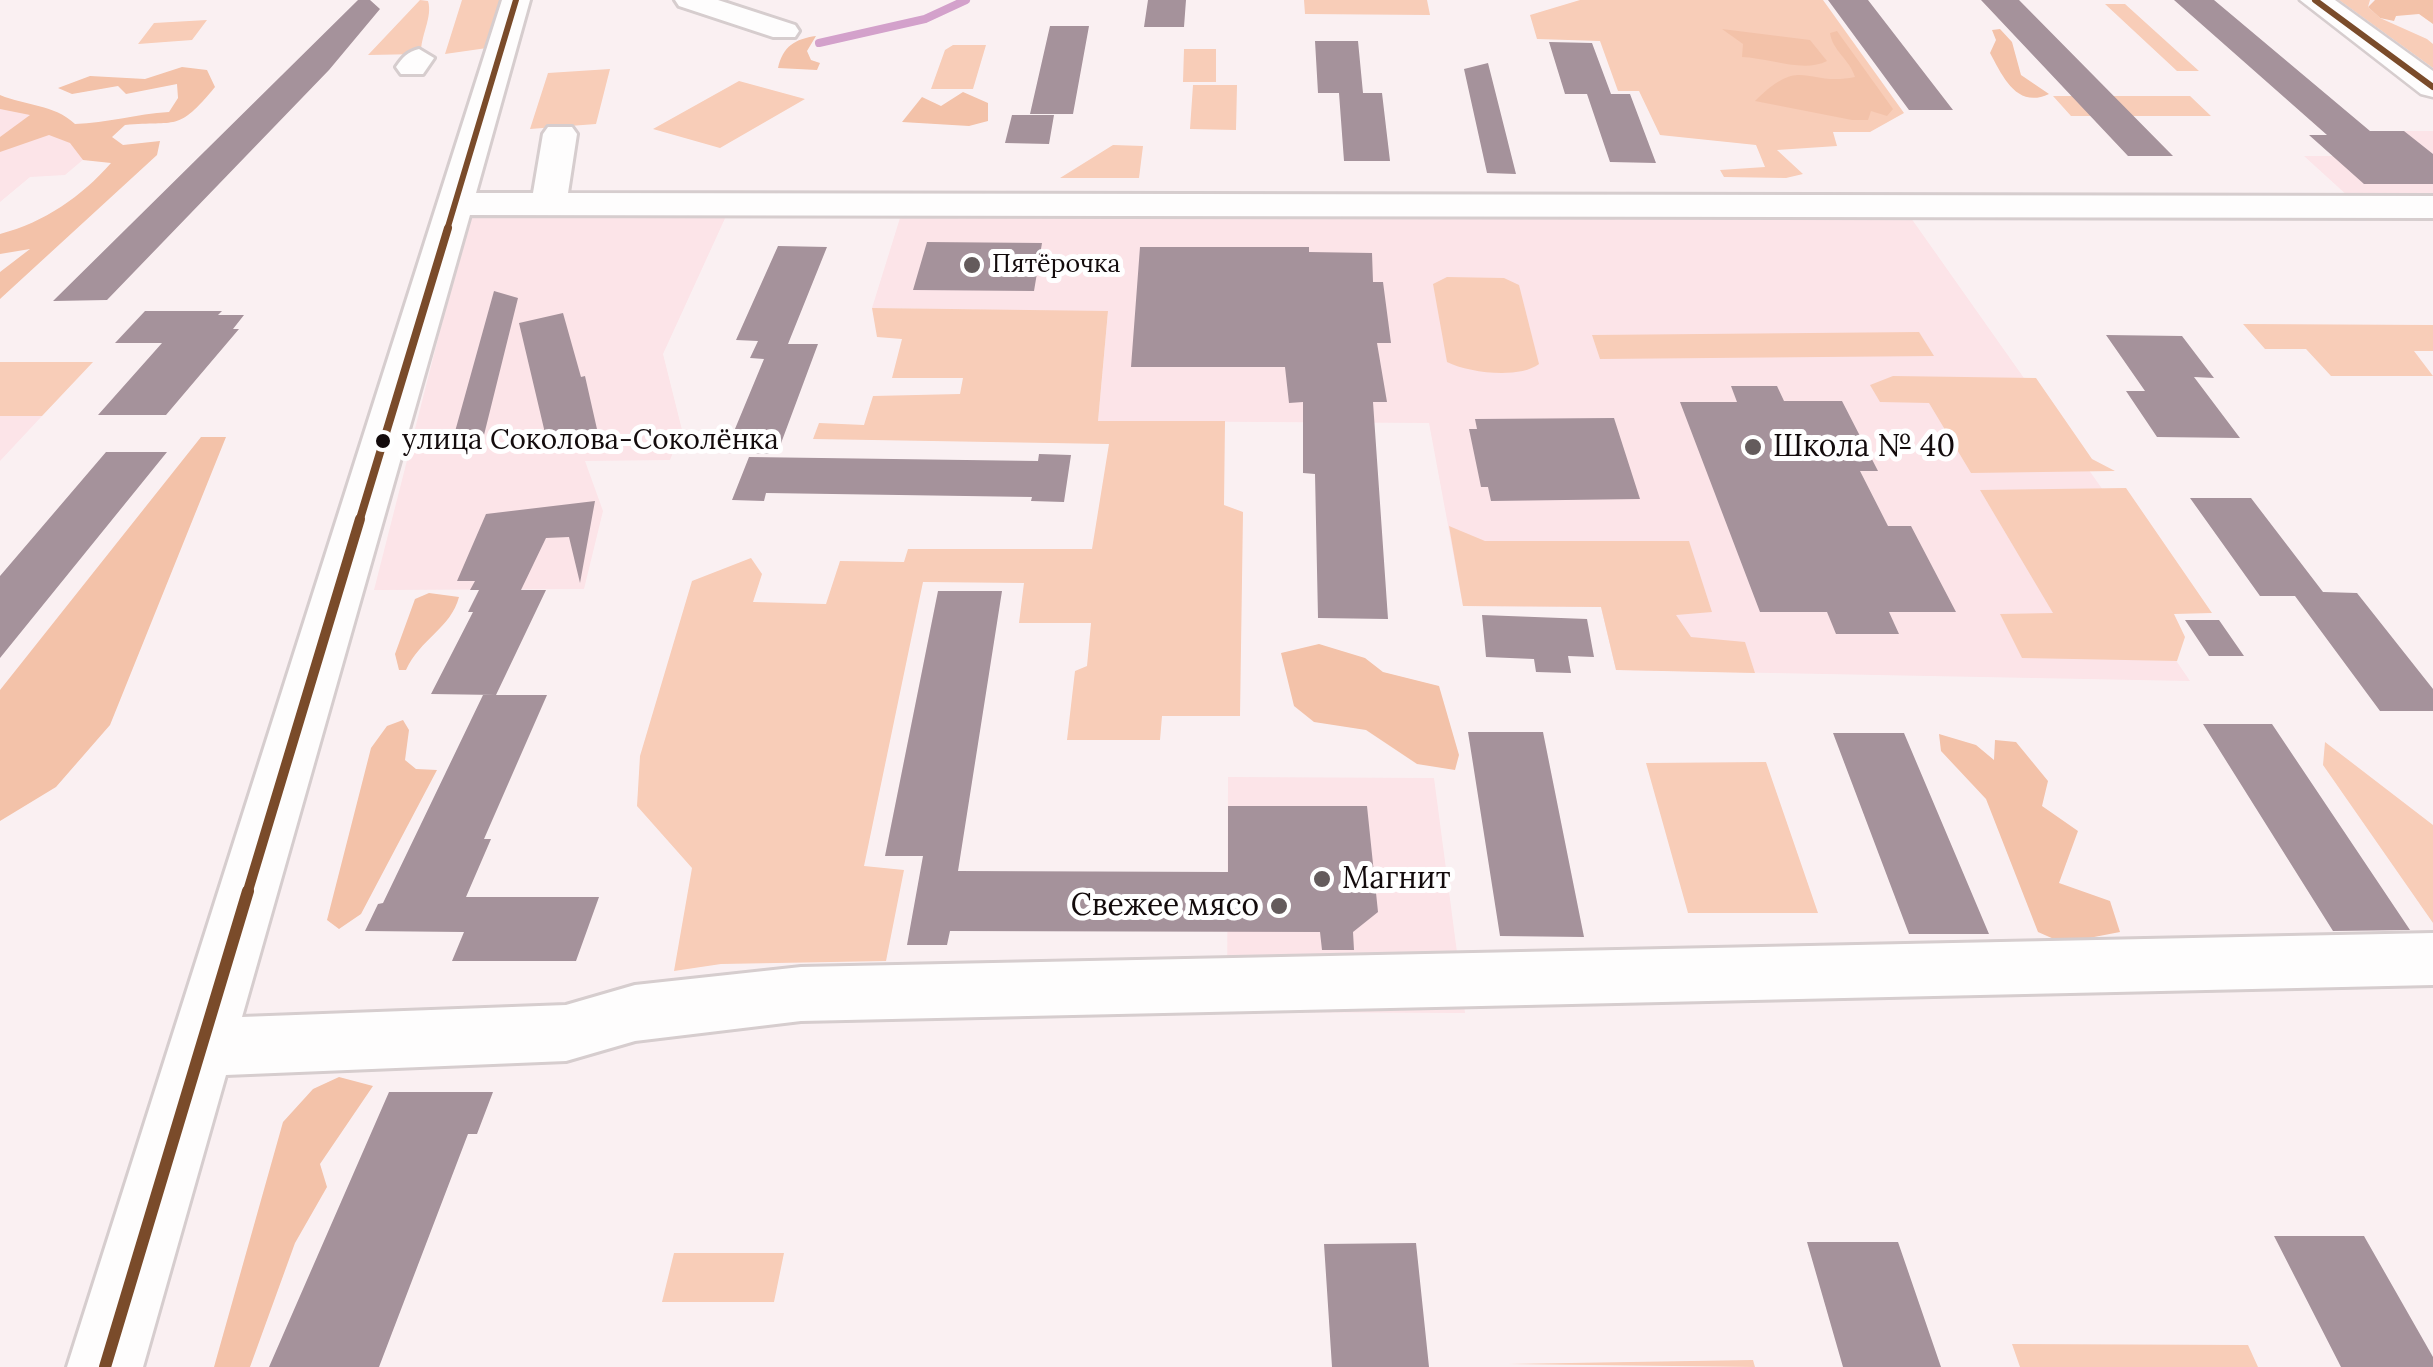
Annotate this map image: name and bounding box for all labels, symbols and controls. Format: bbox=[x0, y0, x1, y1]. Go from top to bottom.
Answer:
place label: Пятёрочка bbox=[992, 250, 1120, 280]
marker: Пятёрочка bbox=[961, 254, 983, 276]
place label: улица Соколова-Соколёнка bbox=[402, 424, 779, 458]
place label: Школа № 40 bbox=[1773, 429, 1955, 465]
marker: улица Соколова-Соколёнка bbox=[373, 431, 393, 451]
marker: Школа № 40 bbox=[1742, 436, 1764, 458]
place label: Магнит bbox=[1342, 861, 1450, 897]
marker: Магнит bbox=[1311, 868, 1333, 890]
place label: Свежее мясо bbox=[1071, 888, 1259, 924]
marker: Свежее мясо bbox=[1268, 895, 1290, 917]

